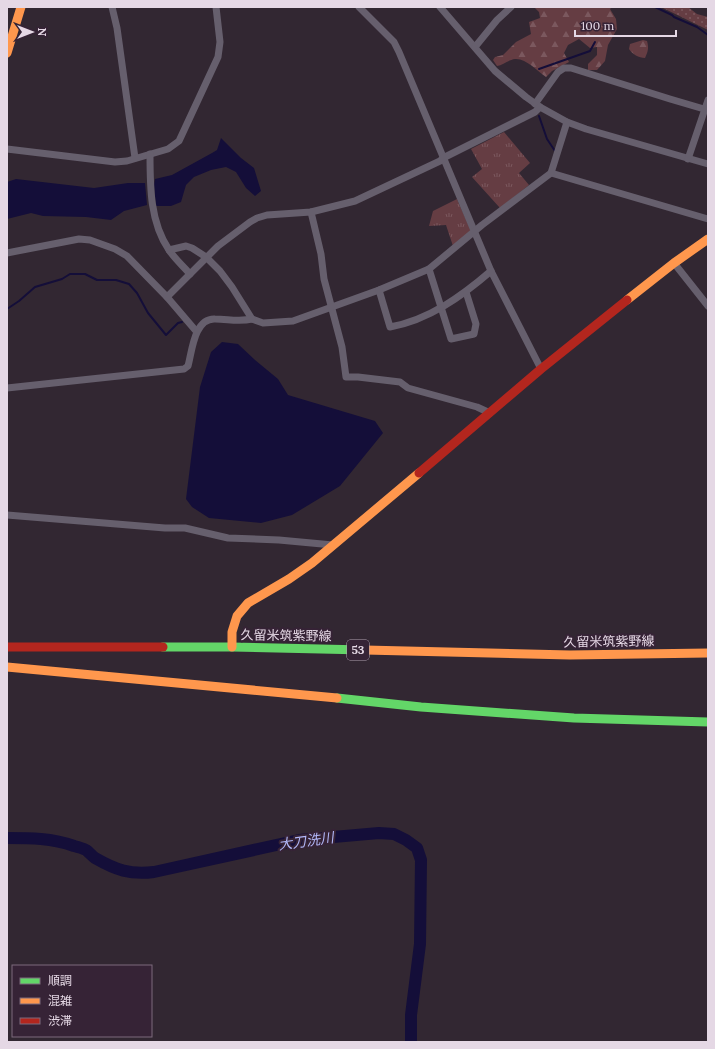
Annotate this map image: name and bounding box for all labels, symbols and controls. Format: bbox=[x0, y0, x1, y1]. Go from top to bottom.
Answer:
north arrow bbox=[12, 12, 52, 52]
scale bar bbox=[575, 12, 676, 38]
text: 100 m bbox=[581, 18, 614, 33]
text: N bbox=[35, 28, 49, 37]
street label: 久留米筑紫野線 bbox=[240, 626, 332, 645]
street label: 久留米筑紫野線 bbox=[563, 632, 655, 651]
road number: 53 bbox=[347, 640, 369, 660]
water label: 大刀洗川 bbox=[277, 828, 337, 854]
legend bbox=[12, 965, 152, 1037]
text: 順調 bbox=[48, 973, 72, 988]
text: 混雑 bbox=[48, 993, 72, 1008]
text: 渋滞 bbox=[48, 1013, 72, 1028]

